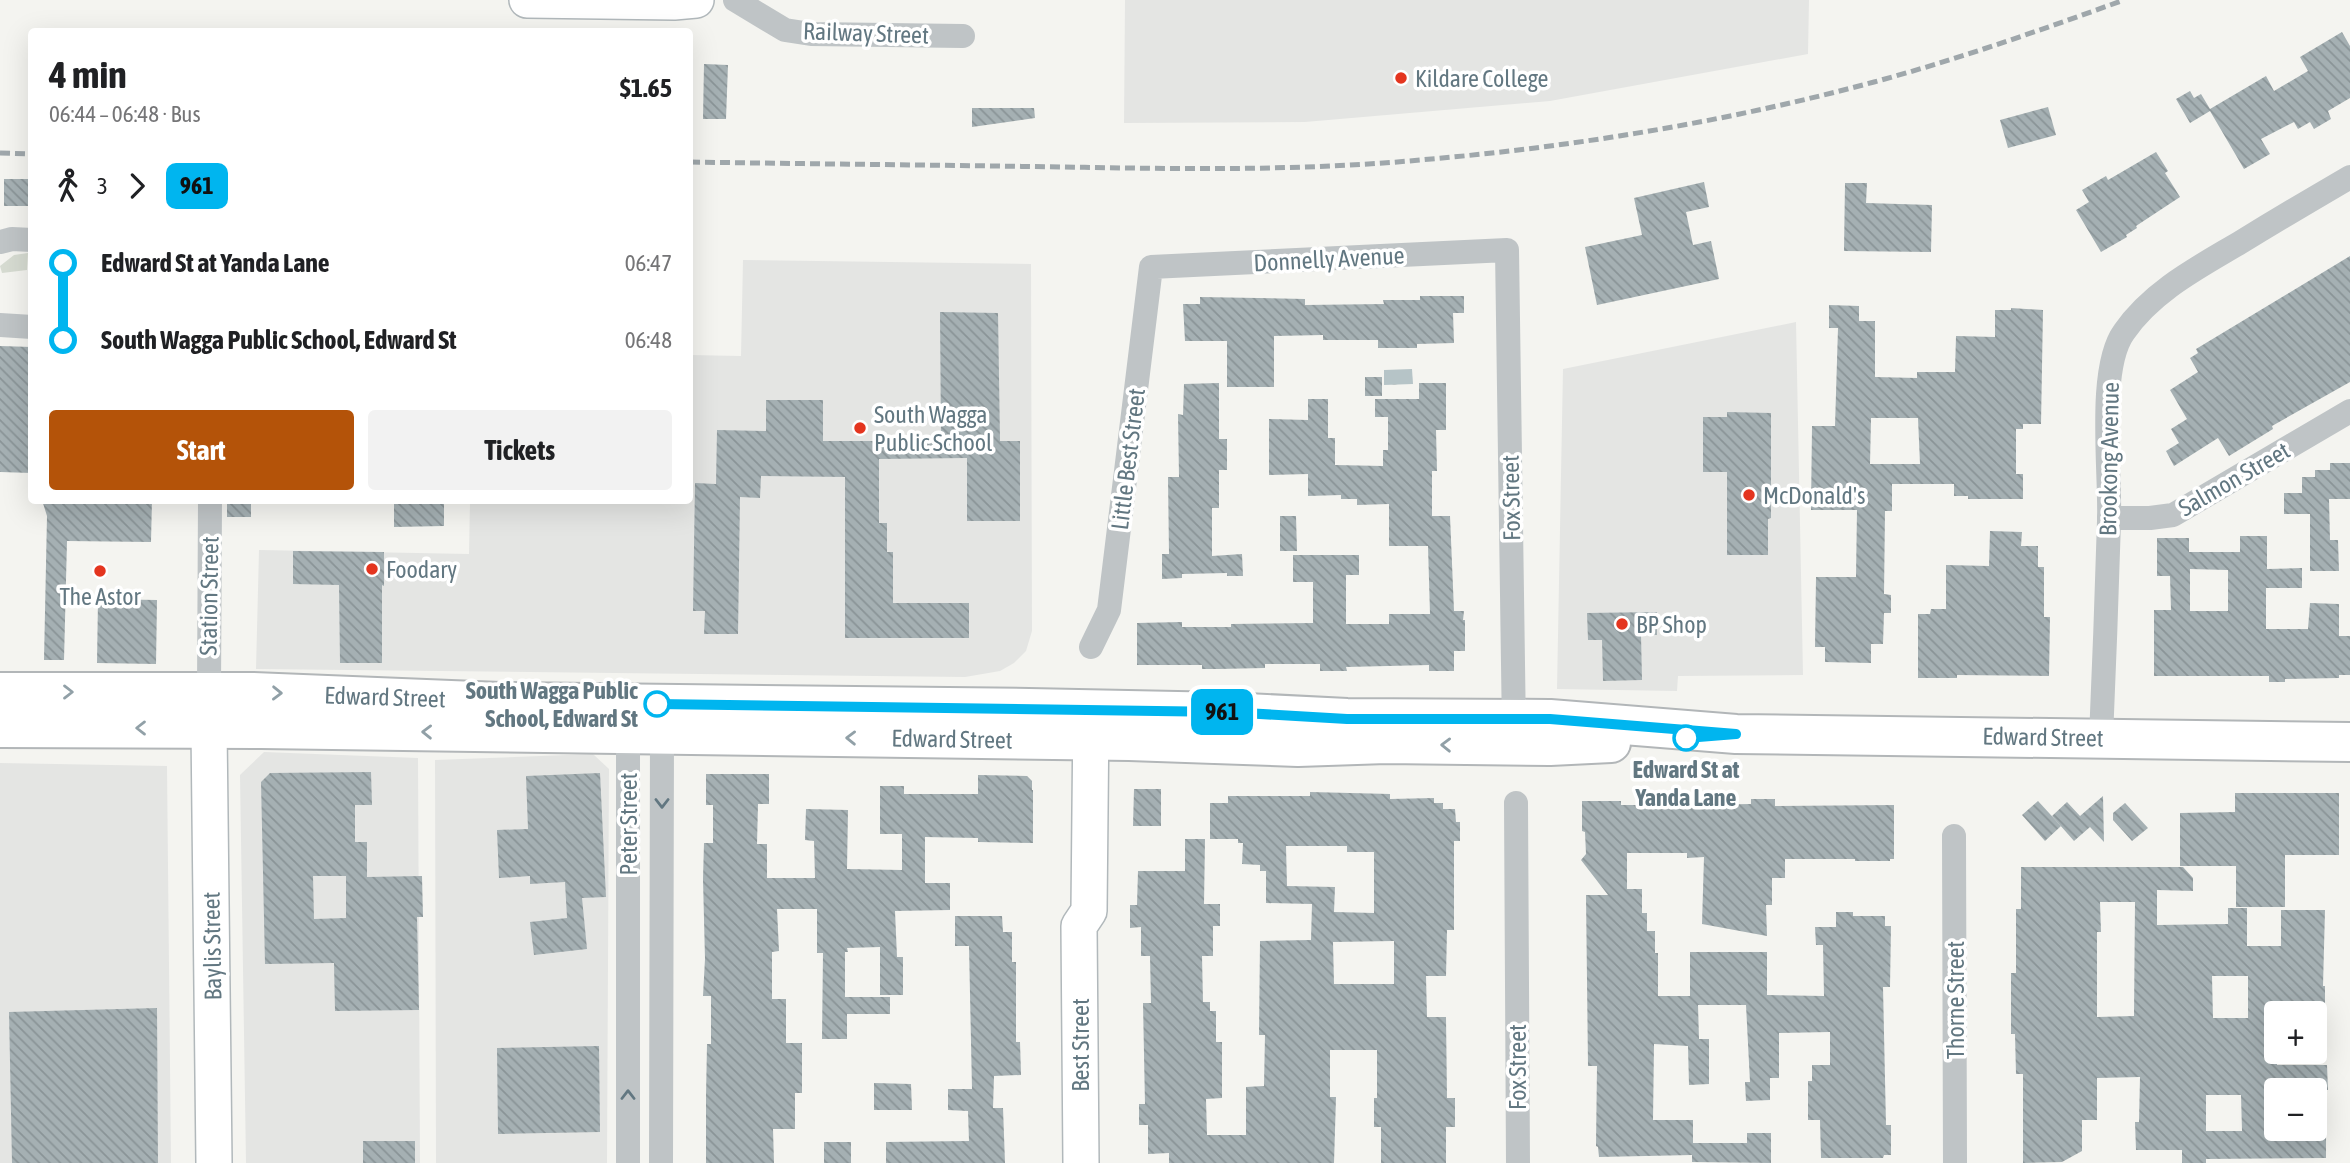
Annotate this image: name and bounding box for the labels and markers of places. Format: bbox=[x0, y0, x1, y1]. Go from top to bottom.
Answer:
place label: Kildare College bbox=[1415, 65, 1548, 92]
marker: Kildare College bbox=[1393, 70, 1409, 86]
place label: South Wagga Public School bbox=[874, 401, 993, 456]
marker: South Wagga Public School bbox=[852, 420, 868, 436]
place label: McDonald's bbox=[1763, 482, 1865, 509]
marker: McDonald's bbox=[1741, 487, 1757, 503]
place label: Foodary bbox=[386, 556, 457, 583]
marker: Foodary bbox=[364, 561, 380, 577]
marker: The Astor bbox=[92, 563, 108, 579]
place label: The Astor bbox=[59, 583, 141, 610]
place label: BP Shop bbox=[1636, 611, 1707, 638]
marker: BP Shop bbox=[1614, 616, 1630, 632]
place label: South Wagga Public School, Edward St bbox=[466, 677, 638, 732]
marker: South Wagga Public School, Edward St bbox=[644, 691, 670, 717]
marker: Edward St at Yanda Lane bbox=[1673, 725, 1699, 751]
place label: Edward St at Yanda Lane bbox=[1633, 756, 1740, 811]

